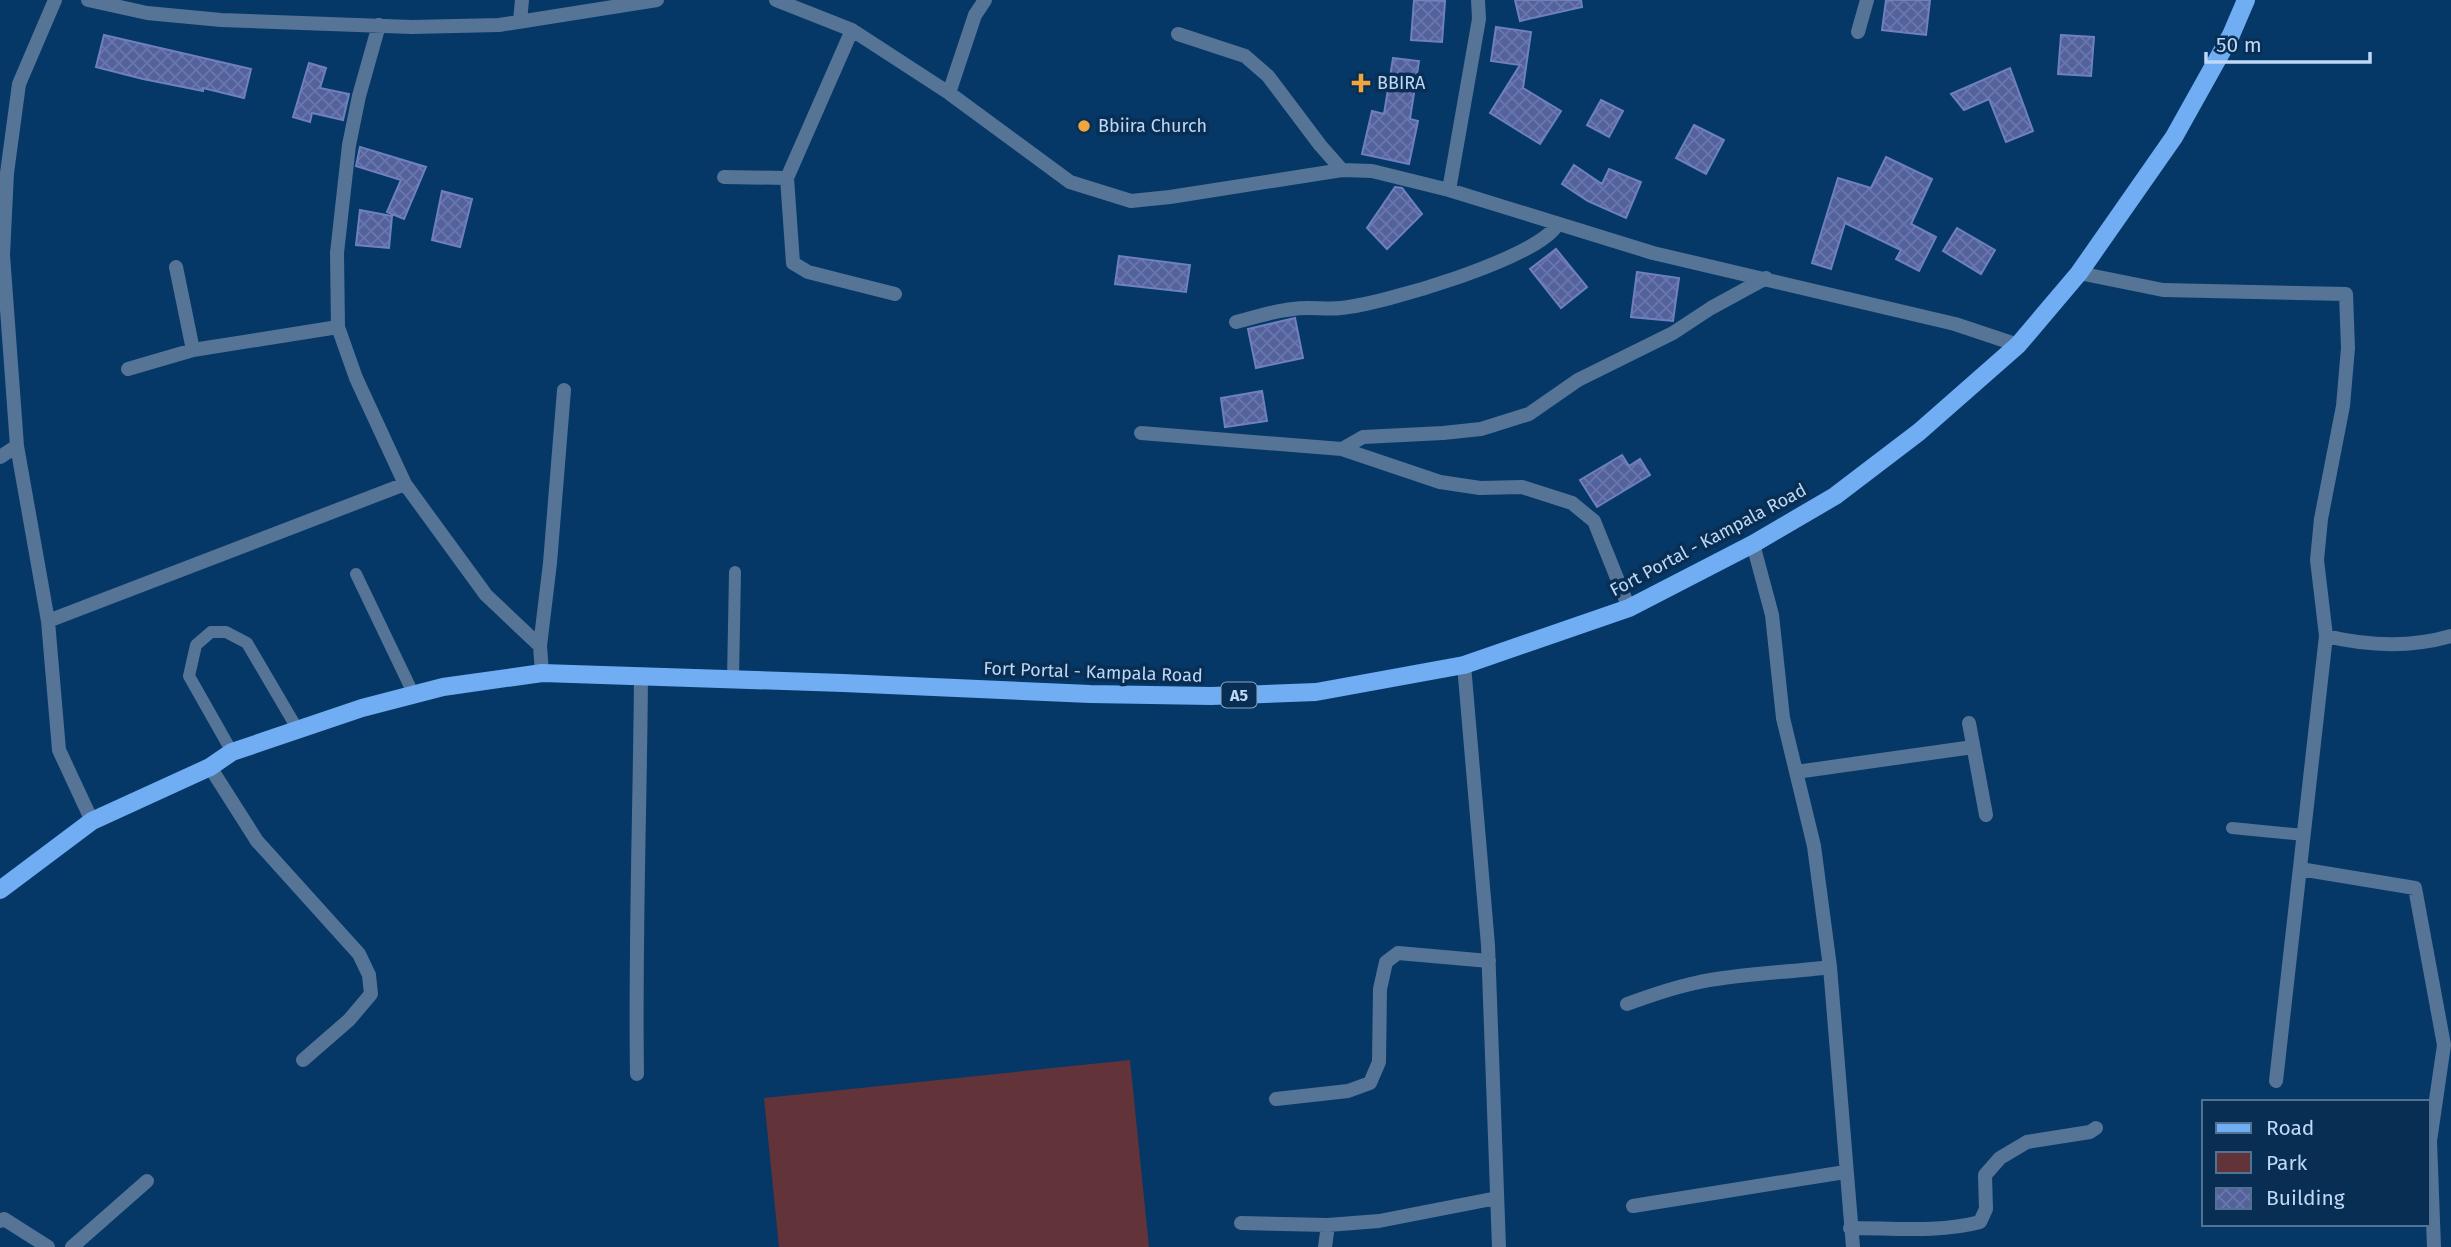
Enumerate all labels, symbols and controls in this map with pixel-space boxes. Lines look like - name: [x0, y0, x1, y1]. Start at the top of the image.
- scale bar: [2206, 21, 2370, 65]
- text: 50 m: [2216, 32, 2262, 58]
- place label: BBIRA: [1377, 72, 1426, 94]
- marker: BBIRA: [1351, 73, 1371, 93]
- place label: Bbiira Church: [1098, 115, 1207, 137]
- marker: Bbiira Church: [1076, 118, 1092, 134]
- street label: Fort Portal - Kampala Road: [1606, 479, 1810, 601]
- street label: Fort Portal - Kampala Road: [983, 657, 1203, 687]
- road number: A5: [1222, 682, 1256, 708]
- legend: [2202, 1100, 2430, 1226]
- text: Road: [2266, 1115, 2314, 1141]
- text: Park: [2266, 1150, 2308, 1176]
- text: Building: [2266, 1185, 2345, 1211]

